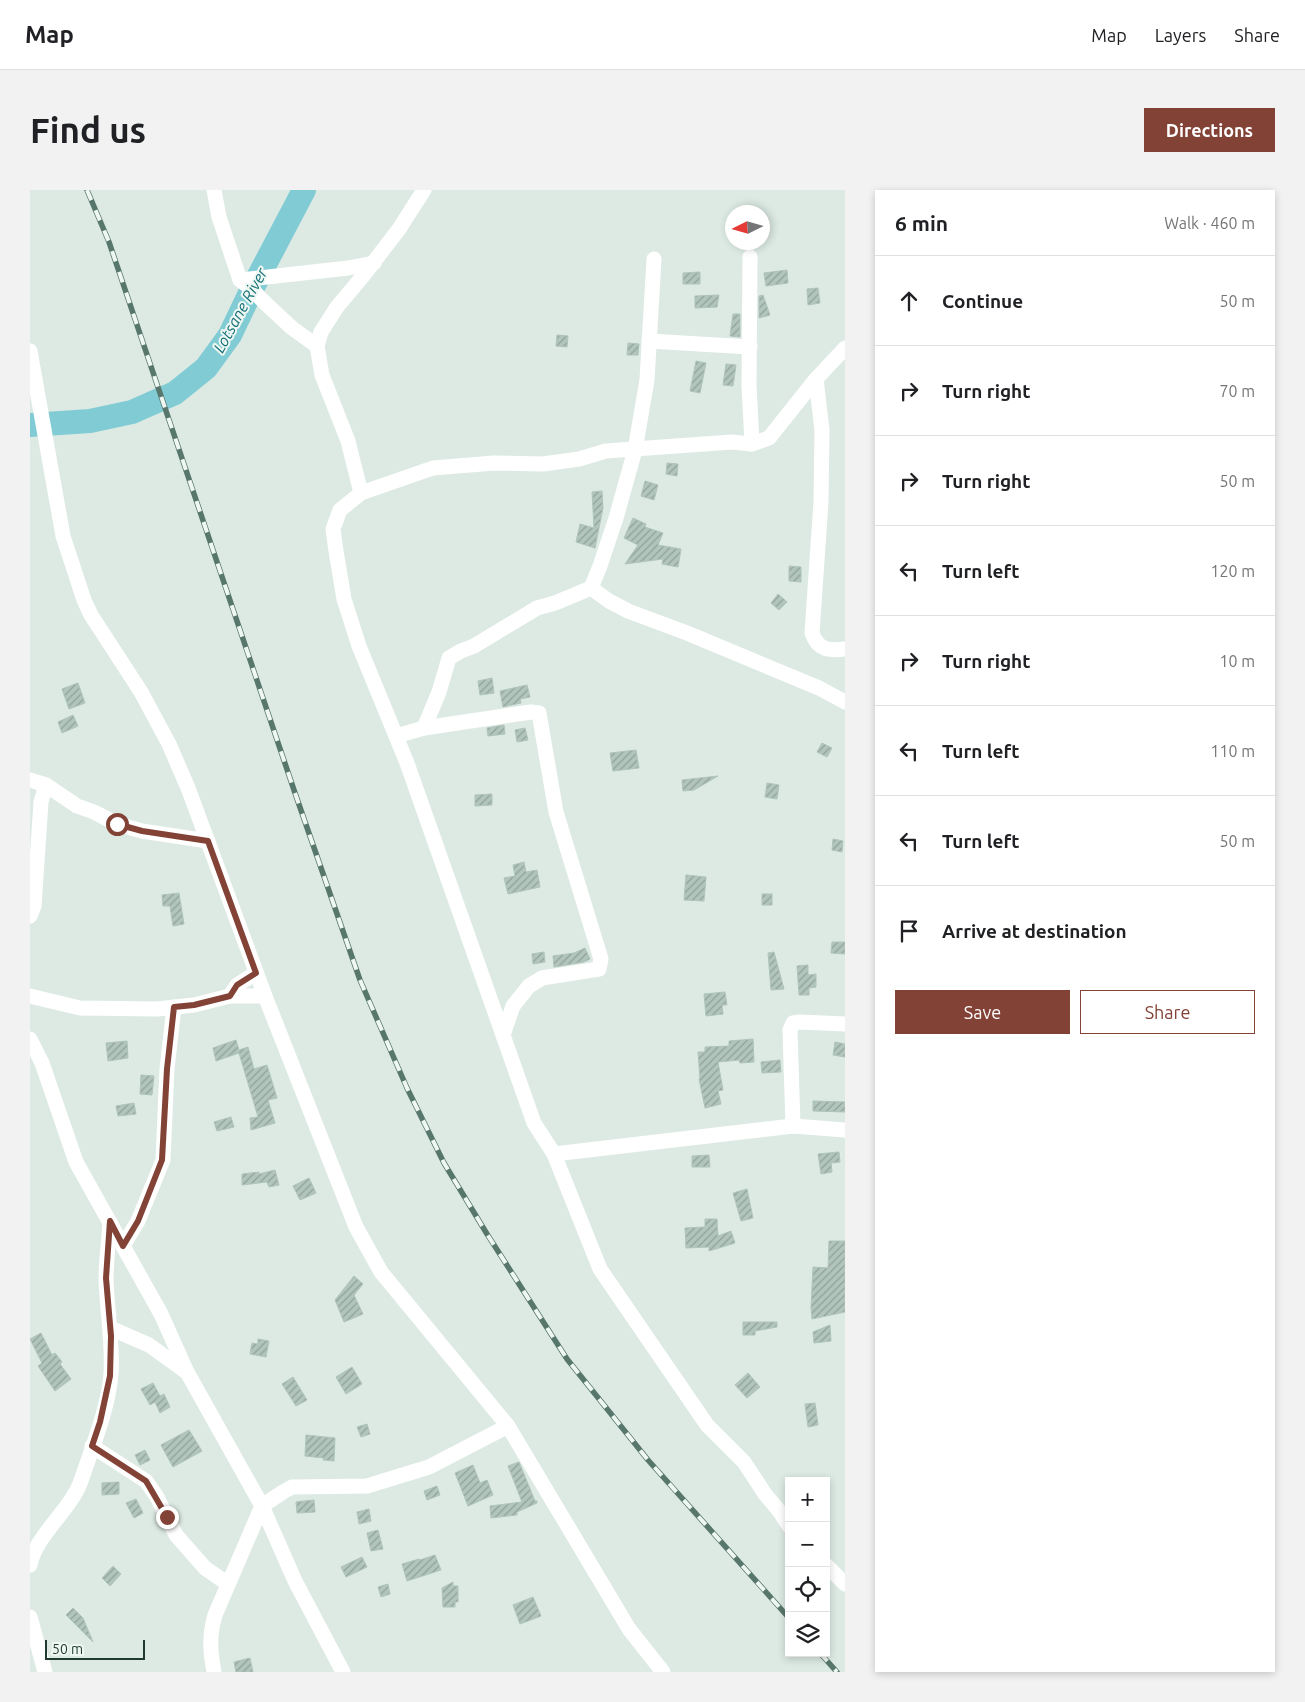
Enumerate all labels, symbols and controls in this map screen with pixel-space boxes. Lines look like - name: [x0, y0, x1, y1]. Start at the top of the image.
- text: Map: [25, 21, 74, 48]
- text: Map: [1091, 25, 1127, 45]
- text: Layers: [1155, 25, 1206, 45]
- text: Share: [1234, 25, 1280, 45]
- button: Directions: [1144, 108, 1275, 152]
- text: Find us: [30, 110, 146, 150]
- north arrow: [725, 205, 770, 250]
- text: 6 min: [895, 211, 948, 235]
- text: Walk · 460 m: [1164, 214, 1255, 232]
- water label: Lotsane River: [209, 264, 271, 355]
- icon: ahead: [895, 287, 923, 315]
- text: Continue: [942, 290, 1023, 312]
- text: 50 m: [1219, 292, 1255, 310]
- icon: right: [895, 377, 923, 405]
- text: Turn right: [942, 380, 1030, 402]
- text: 70 m: [1219, 382, 1255, 400]
- icon: right: [895, 467, 923, 495]
- text: Turn right: [942, 470, 1030, 492]
- text: 50 m: [1219, 472, 1255, 490]
- icon: left: [895, 557, 923, 585]
- text: Turn left: [942, 560, 1020, 582]
- text: 120 m: [1210, 562, 1255, 580]
- icon: right: [895, 647, 923, 675]
- text: Turn right: [942, 650, 1030, 672]
- text: 10 m: [1219, 652, 1255, 670]
- icon: left: [895, 737, 923, 765]
- text: Turn left: [942, 740, 1020, 762]
- text: 110 m: [1210, 742, 1255, 760]
- route start: [106, 813, 129, 836]
- icon: left: [895, 827, 923, 855]
- text: Turn left: [942, 830, 1020, 852]
- text: 50 m: [1219, 832, 1255, 850]
- icon: arrive: [895, 917, 923, 945]
- text: Arrive at destination: [942, 920, 1127, 942]
- button: Save: [895, 990, 1070, 1034]
- button: Share: [1080, 990, 1255, 1034]
- map controls: [785, 1477, 830, 1657]
- button: +: [785, 1477, 830, 1522]
- route end: [156, 1506, 179, 1529]
- button: −: [785, 1522, 830, 1567]
- button: locate: [785, 1567, 830, 1612]
- button: layers: [785, 1612, 830, 1657]
- scale bar: [45, 1637, 145, 1660]
- text: 50 m: [52, 1641, 83, 1657]

